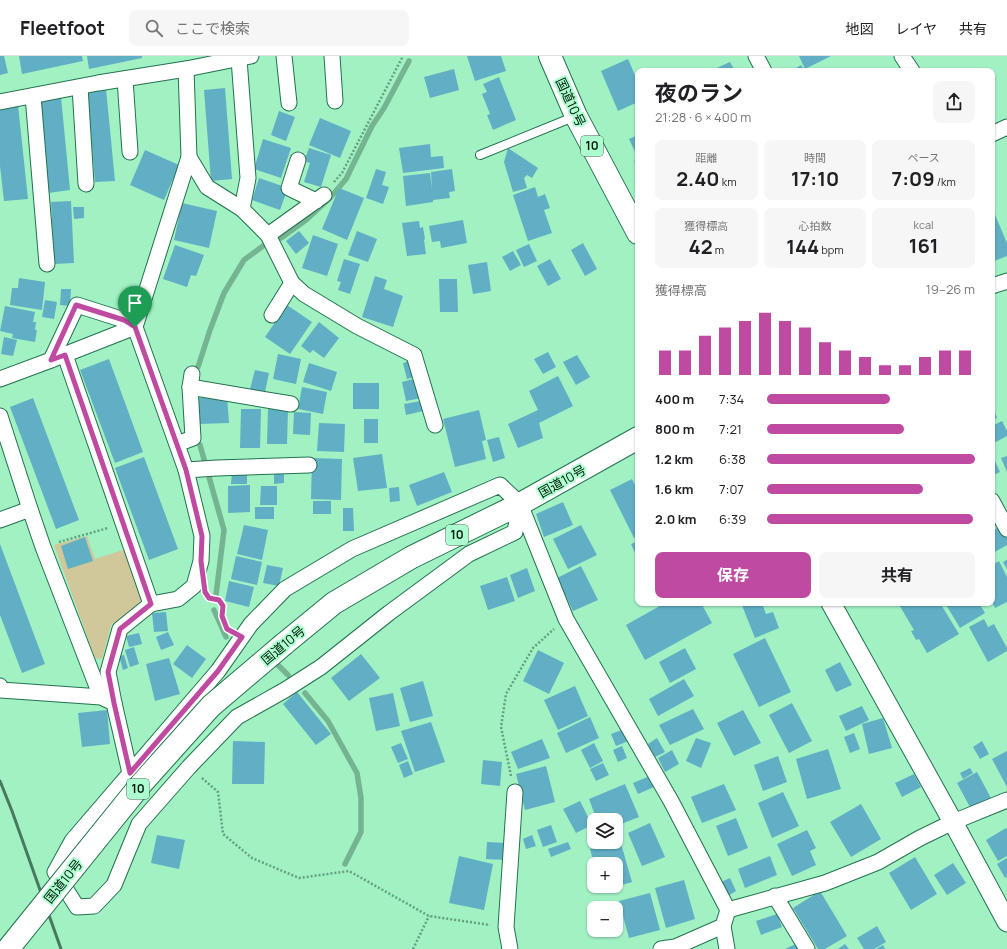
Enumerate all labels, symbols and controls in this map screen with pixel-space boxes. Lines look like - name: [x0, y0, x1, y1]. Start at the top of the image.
- search box: [129, 10, 409, 46]
- text: Fleetfoot: [20, 15, 105, 41]
- icon: search: [143, 17, 165, 39]
- text: ここで検索: [175, 18, 250, 39]
- text: 地図: [845, 19, 873, 38]
- text: レイヤ: [895, 19, 937, 38]
- text: 共有: [959, 19, 987, 38]
- street label: 国道10号: [552, 75, 590, 129]
- text: 夜のラン: [655, 78, 743, 108]
- button: share: [933, 81, 975, 123]
- text: 21:28 · 6 × 400 m: [655, 108, 751, 126]
- road number: 10: [581, 136, 603, 156]
- text: 距離: [695, 150, 717, 165]
- text: 時間: [804, 150, 826, 165]
- text: ペース: [907, 150, 940, 165]
- text: 2.40: [676, 165, 719, 192]
- text: 17:10: [791, 165, 839, 192]
- text: 7:09: [891, 165, 935, 192]
- text: km: [719, 174, 736, 189]
- text: /km: [935, 174, 956, 189]
- text: kcal: [914, 217, 934, 232]
- text: 獲得標高: [684, 218, 728, 233]
- text: 心拍数: [798, 218, 831, 233]
- text: 161: [909, 232, 938, 259]
- text: 42: [689, 233, 713, 260]
- text: 144: [786, 233, 819, 260]
- text: m: [713, 242, 724, 257]
- text: bpm: [819, 242, 844, 257]
- text: 19–26 m: [926, 280, 975, 298]
- text: 獲得標高: [655, 281, 707, 299]
- pin: [118, 286, 152, 327]
- icon: arrive: [124, 292, 146, 314]
- text: 400 m: [655, 390, 694, 408]
- text: 7:34: [719, 390, 744, 408]
- text: 800 m: [655, 420, 694, 438]
- text: 7:21: [719, 420, 742, 438]
- text: 1.2 km: [655, 450, 693, 468]
- text: 6:38: [719, 450, 746, 468]
- street label: 国道10号: [535, 461, 589, 501]
- text: 1.6 km: [655, 480, 693, 498]
- text: 7:07: [719, 480, 744, 498]
- text: 2.0 km: [655, 510, 697, 528]
- text: 6:39: [719, 510, 746, 528]
- road number: 10: [446, 525, 468, 545]
- button: 保存: [655, 552, 811, 598]
- button: 共有: [819, 552, 975, 598]
- street label: 国道10号: [257, 621, 309, 669]
- road number: 10: [127, 779, 149, 799]
- map controls: [587, 813, 623, 937]
- button: layers: [587, 813, 623, 849]
- street label: 国道10号: [40, 855, 86, 907]
- button: +: [587, 857, 623, 893]
- button: −: [587, 901, 623, 937]

